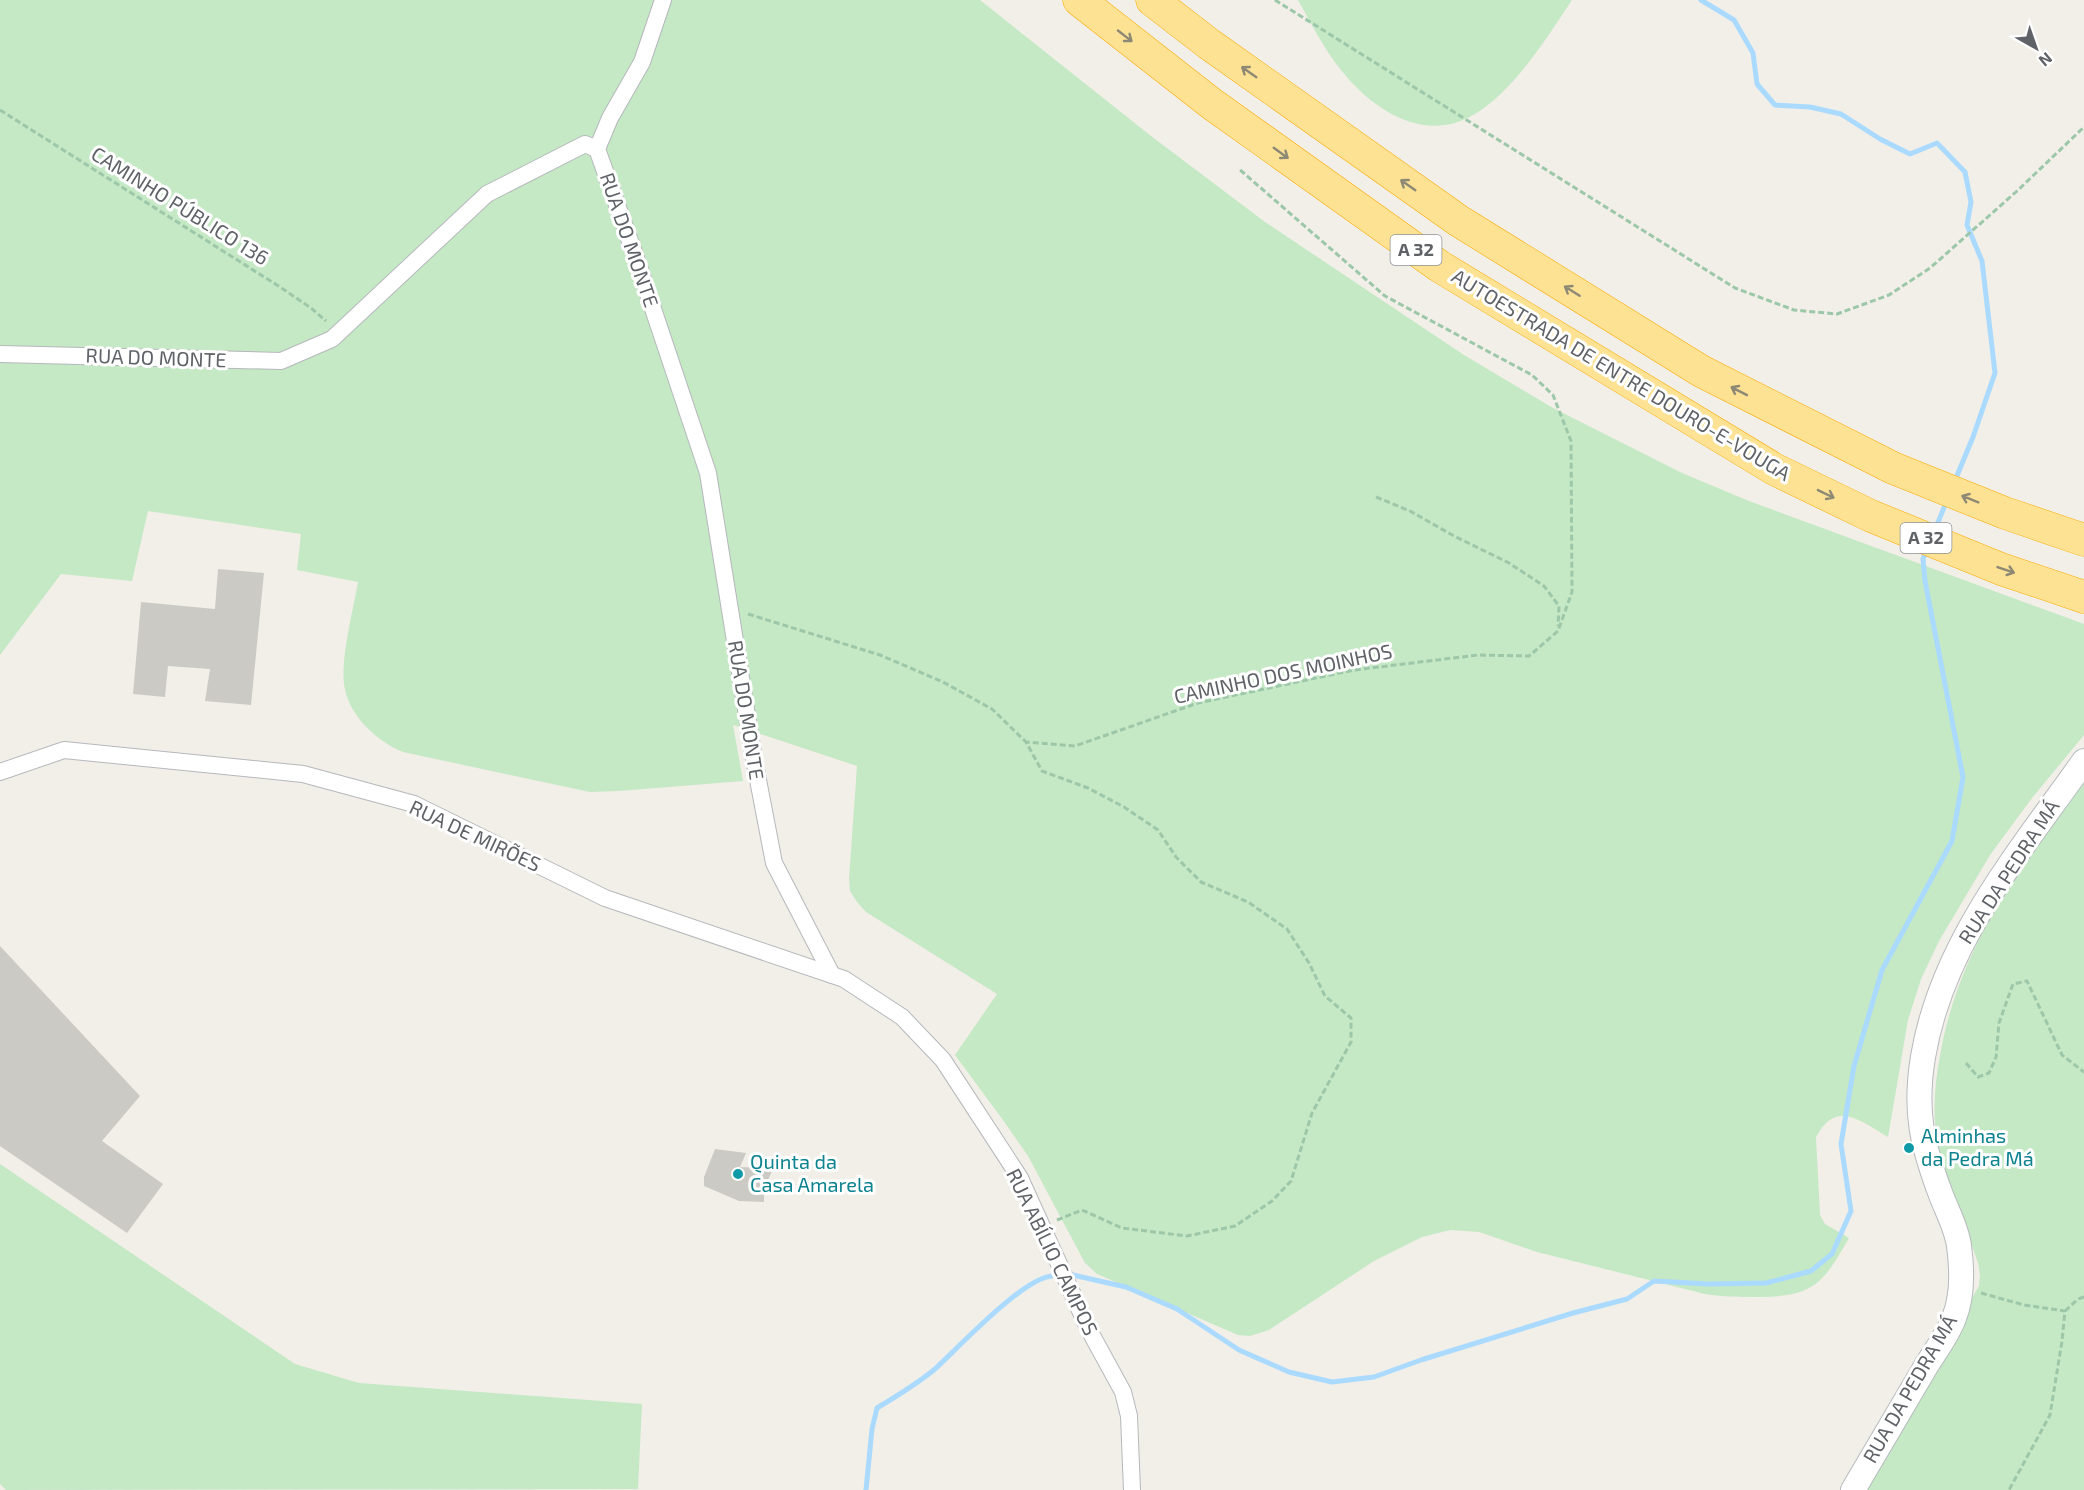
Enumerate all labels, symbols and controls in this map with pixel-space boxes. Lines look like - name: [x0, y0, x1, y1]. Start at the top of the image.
- north arrow: [2006, 18, 2066, 78]
- one-way arrow: [1117, 29, 1133, 42]
- text: N: [2035, 49, 2056, 71]
- one-way arrow: [1241, 66, 1257, 78]
- street label: CAMINHO PÚBLICO 136: [87, 141, 274, 270]
- one-way arrow: [1272, 147, 1288, 159]
- street label: RUA DO MONTE: [596, 169, 664, 310]
- one-way arrow: [1400, 179, 1417, 191]
- road number: A 32: [1390, 235, 1442, 265]
- street label: AUTOESTRADA DE ENTRE DOURO-E-VOUGA: [1448, 263, 1796, 485]
- one-way arrow: [1564, 284, 1581, 296]
- street label: RUA DO MONTE: [85, 343, 227, 371]
- one-way arrow: [1731, 385, 1748, 397]
- one-way arrow: [1817, 489, 1835, 501]
- one-way arrow: [1961, 493, 1980, 504]
- road number: A 32: [1900, 523, 1952, 553]
- one-way arrow: [1996, 566, 2014, 577]
- street label: RUA DO MONTE: [724, 638, 770, 781]
- street label: CAMINHO DOS MOINHOS: [1172, 638, 1394, 708]
- street label: RUA DE MIRÕES: [406, 794, 545, 876]
- street label: RUA DA PEDRA MÁ: [1953, 795, 2064, 948]
- place label: Alminhas da Pedra Má: [1921, 1123, 2034, 1170]
- marker: Alminhas da Pedra Má: [1902, 1141, 1916, 1155]
- place label: Quinta da Casa Amarela: [750, 1149, 874, 1196]
- street label: RUA ABÍLIO CAMPOS: [1002, 1164, 1104, 1339]
- marker: Quinta da Casa Amarela: [731, 1167, 745, 1181]
- street label: RUA DA PEDRA MÁ: [1857, 1310, 1961, 1467]

